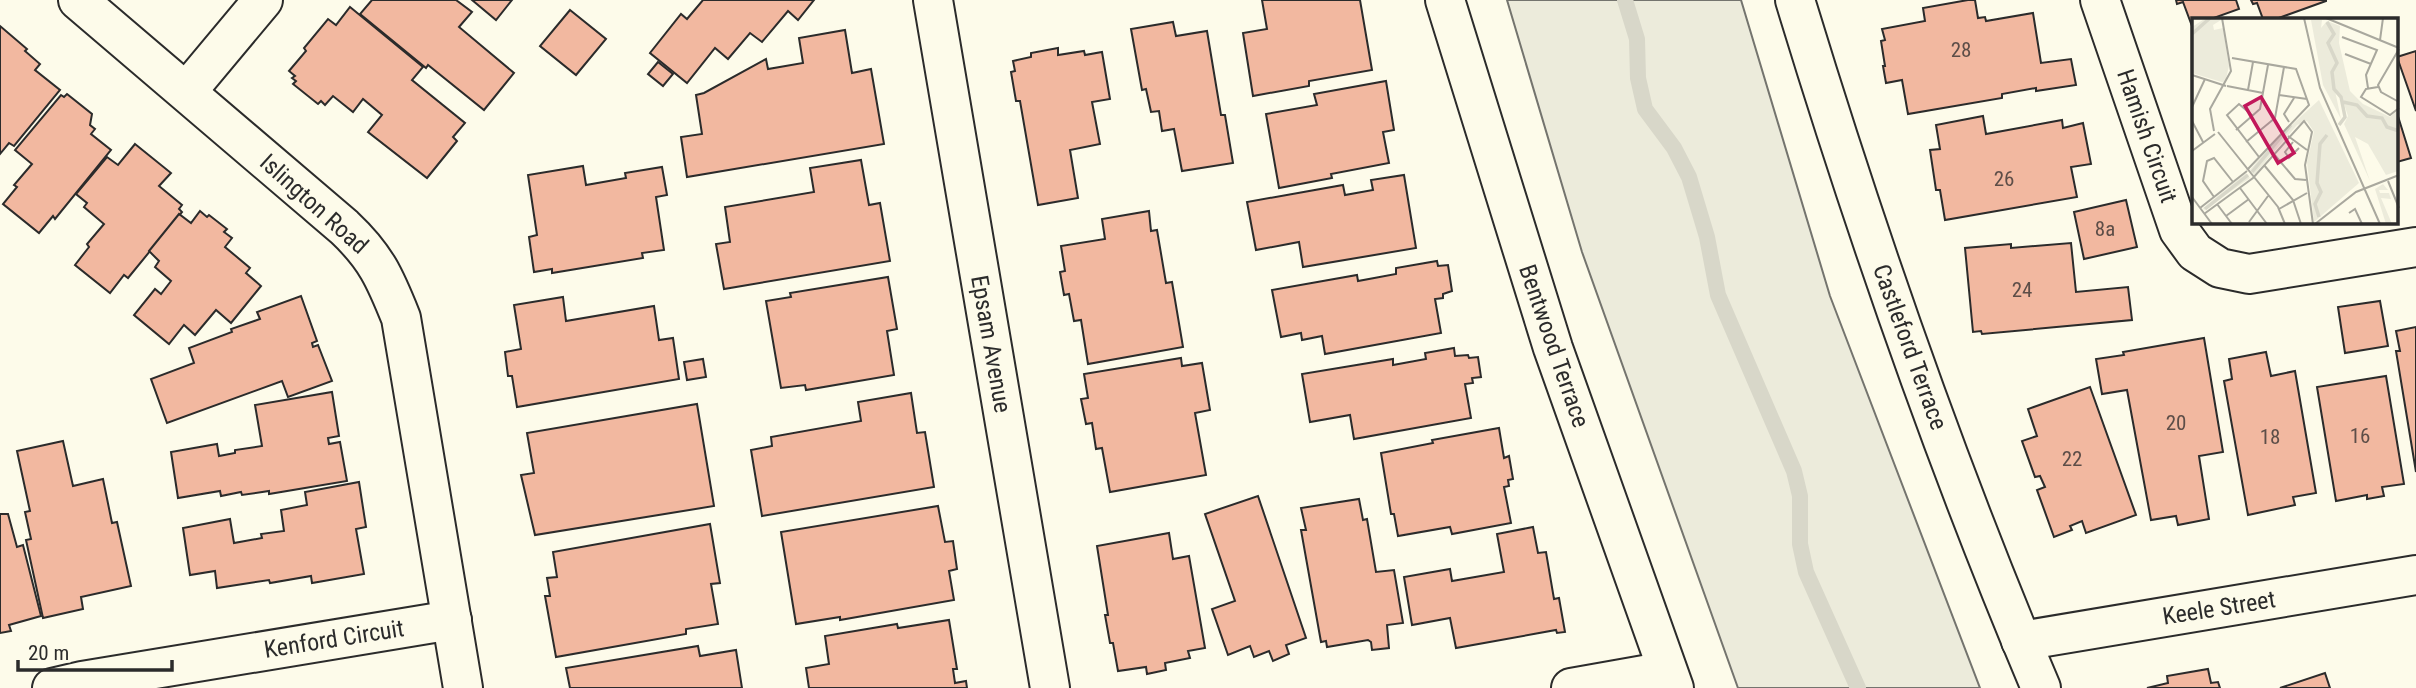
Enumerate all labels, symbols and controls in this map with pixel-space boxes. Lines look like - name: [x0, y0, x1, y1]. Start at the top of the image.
- inset map: [2192, 18, 2398, 224]
- house number: 28: [1951, 38, 1971, 62]
- street label: Hamish Circuit: [2111, 65, 2183, 207]
- street label: Islington Road: [254, 148, 374, 260]
- house number: 26: [1994, 167, 2014, 191]
- house number: 8a: [2095, 217, 2115, 241]
- street label: Castleford Terrace: [1867, 260, 1953, 434]
- street label: Bentwood Terrace: [1513, 261, 1595, 431]
- street label: Epsam Avenue: [965, 273, 1017, 415]
- house number: 24: [2012, 278, 2032, 302]
- house number: 20: [2166, 411, 2186, 435]
- house number: 16: [2350, 424, 2370, 448]
- house number: 18: [2260, 425, 2280, 449]
- house number: 22: [2062, 447, 2082, 471]
- street label: Keele Street: [2161, 585, 2277, 631]
- street label: Kenford Circuit: [262, 614, 406, 664]
- scale bar: [18, 628, 172, 672]
- text: 20 m: [28, 641, 69, 665]

